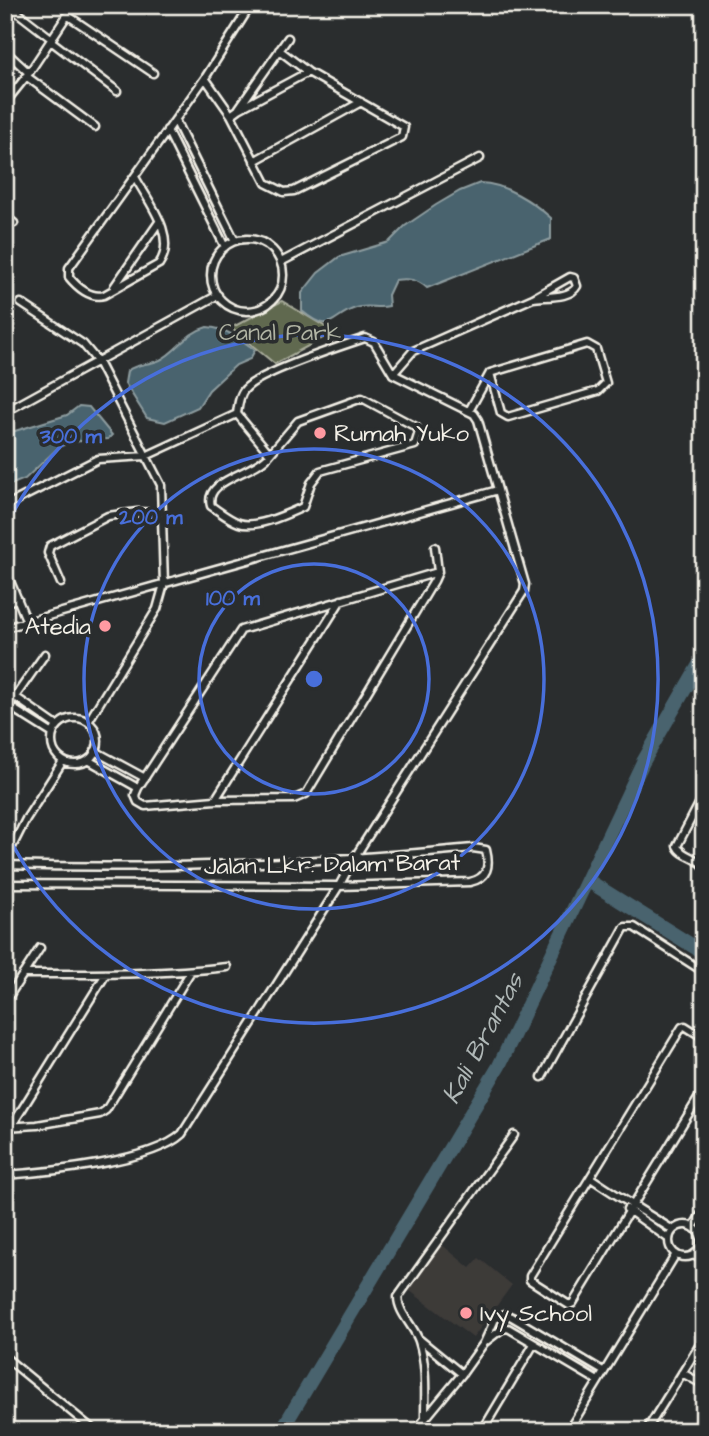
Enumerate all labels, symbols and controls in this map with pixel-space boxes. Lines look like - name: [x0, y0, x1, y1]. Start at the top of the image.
- park label: Canal Park: [219, 316, 341, 350]
- place label: Rumah Yuko: [334, 417, 469, 451]
- text: 300 m: [39, 422, 103, 451]
- marker: Rumah Yuko: [312, 425, 328, 441]
- text: 200 m: [118, 503, 183, 532]
- text: 100 m: [206, 584, 261, 613]
- place label: Atedia: [25, 610, 91, 644]
- marker: Atedia: [97, 618, 113, 634]
- centre of rings: [302, 667, 326, 691]
- street label: Jalan Lkr. Dalam Barat: [203, 846, 461, 884]
- water label: Kali Brantas: [433, 965, 533, 1110]
- place label: Ivy School: [480, 1297, 592, 1332]
- marker: Ivy School: [458, 1305, 474, 1321]

